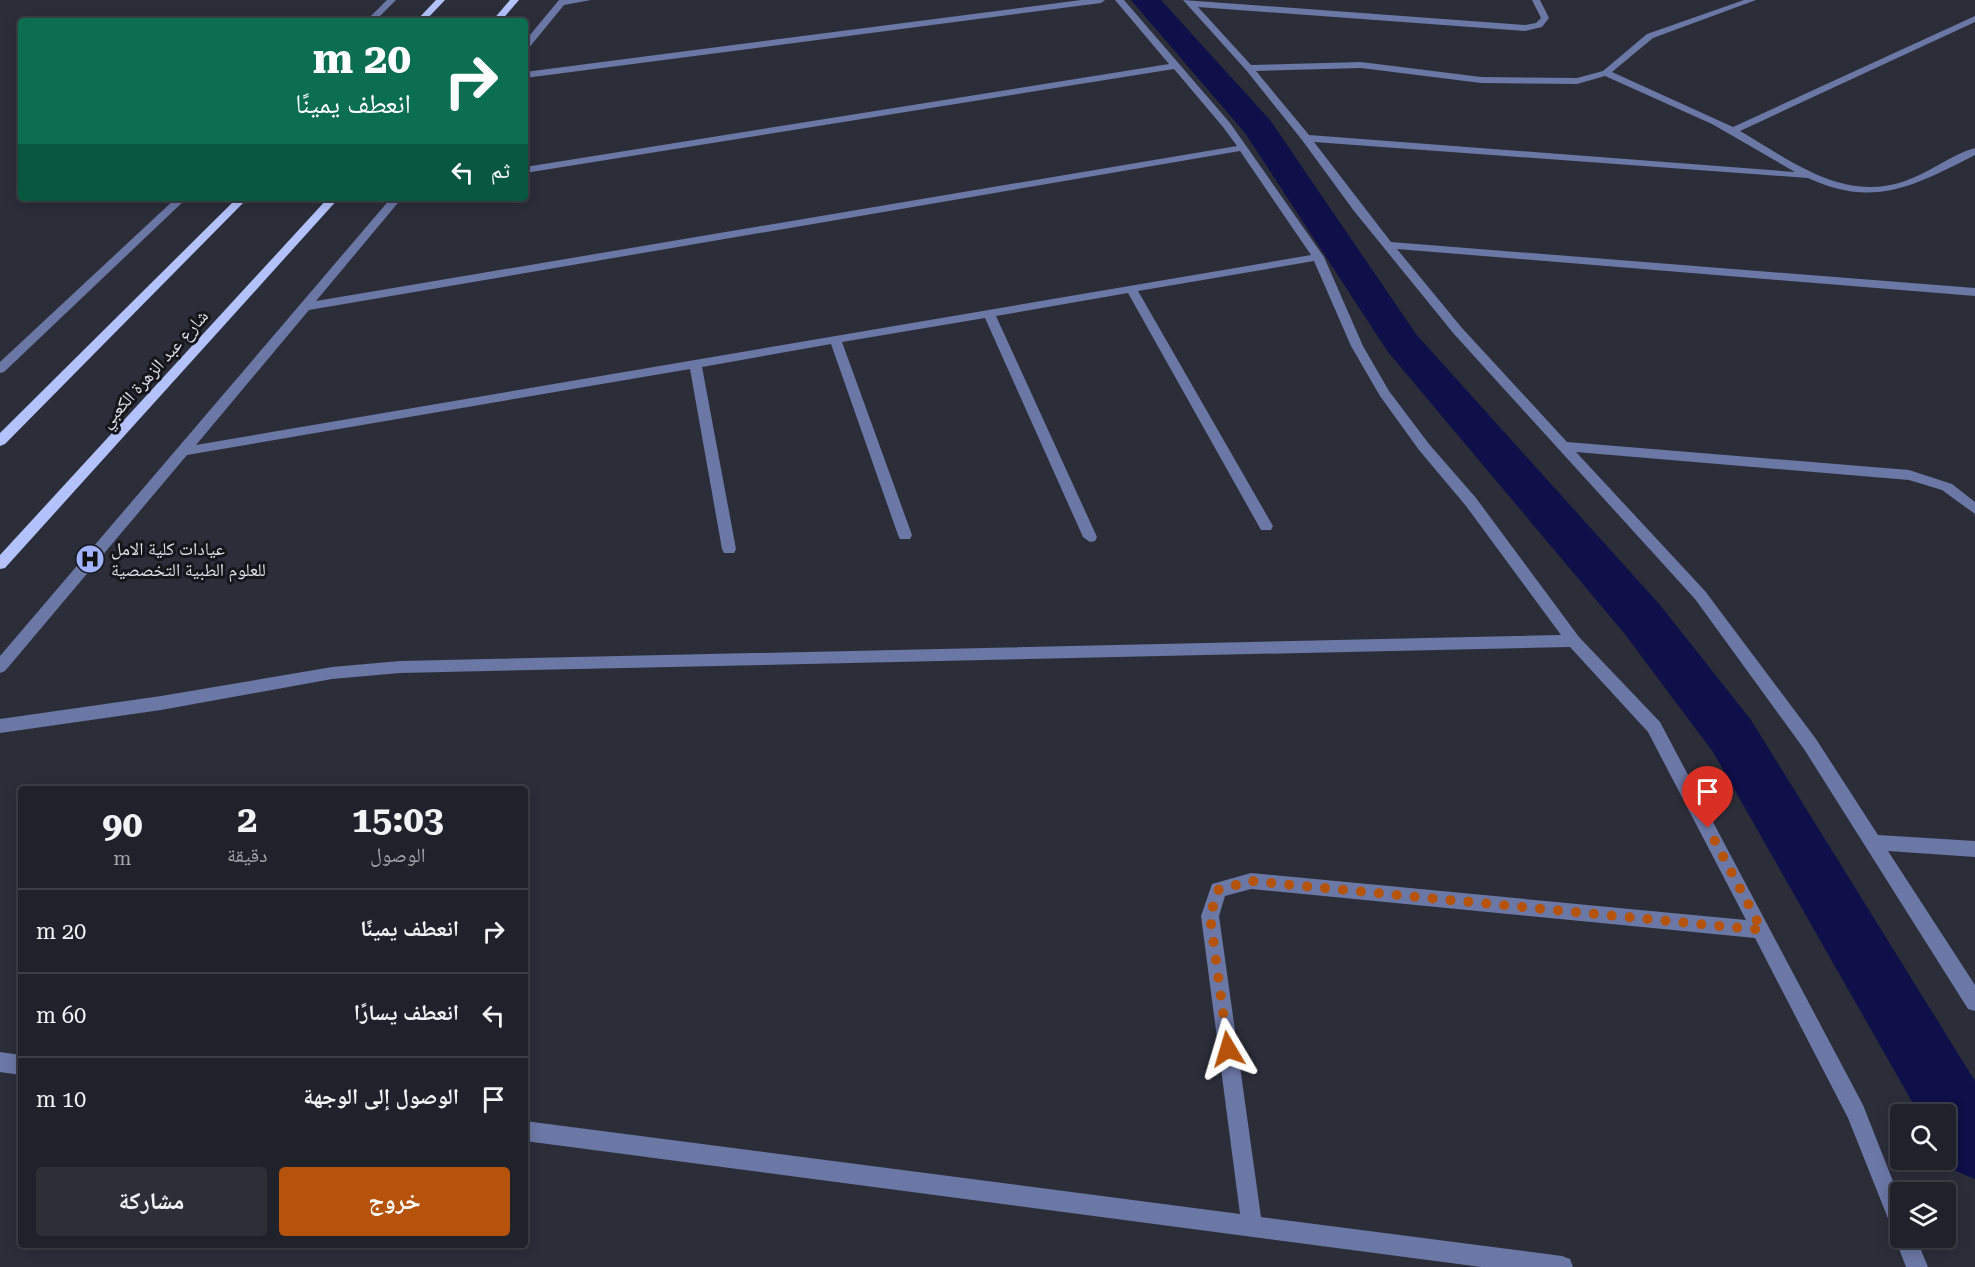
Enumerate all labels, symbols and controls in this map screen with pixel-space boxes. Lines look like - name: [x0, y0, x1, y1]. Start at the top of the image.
- text: 20 m: [313, 34, 411, 83]
- icon: right: [432, 42, 510, 120]
- text: انعطف يمينًا: [295, 88, 411, 120]
- icon: left: [446, 156, 479, 189]
- text: ثم: [491, 158, 510, 183]
- street label: شارع عبد الزهرة الكعبي: [95, 305, 215, 435]
- place label: عيادات كلية الامل للعلوم الطبية التخصصية: [111, 538, 266, 582]
- hospital icon: عيادات كلية الامل للعلوم الطبية التخصصية: [74, 543, 106, 575]
- pin: [1682, 766, 1733, 828]
- icon: arrive: [1691, 775, 1724, 808]
- text: 2: [237, 799, 257, 841]
- text: 15:03: [352, 799, 444, 841]
- text: 90: [102, 804, 143, 846]
- text: دقيقة: [227, 843, 268, 867]
- text: الوصول: [370, 843, 425, 867]
- text: m: [113, 846, 132, 870]
- icon: right: [477, 915, 510, 948]
- text: انعطف يمينًا: [360, 916, 459, 941]
- text: 20 m: [36, 919, 86, 944]
- icon: left: [477, 999, 510, 1032]
- text: انعطف يسارًا: [354, 1000, 459, 1025]
- text: 60 m: [36, 1003, 86, 1028]
- position arrow: [1196, 1017, 1260, 1081]
- icon: arrive: [477, 1083, 510, 1116]
- text: الوصول إلى الوجهة: [303, 1084, 459, 1109]
- text: 10 m: [36, 1087, 86, 1112]
- map controls: [1890, 1104, 1956, 1248]
- button: search: [1890, 1104, 1956, 1170]
- button: مشاركة: [36, 1167, 267, 1236]
- button: خروج: [279, 1167, 510, 1236]
- button: layers: [1890, 1182, 1956, 1248]

